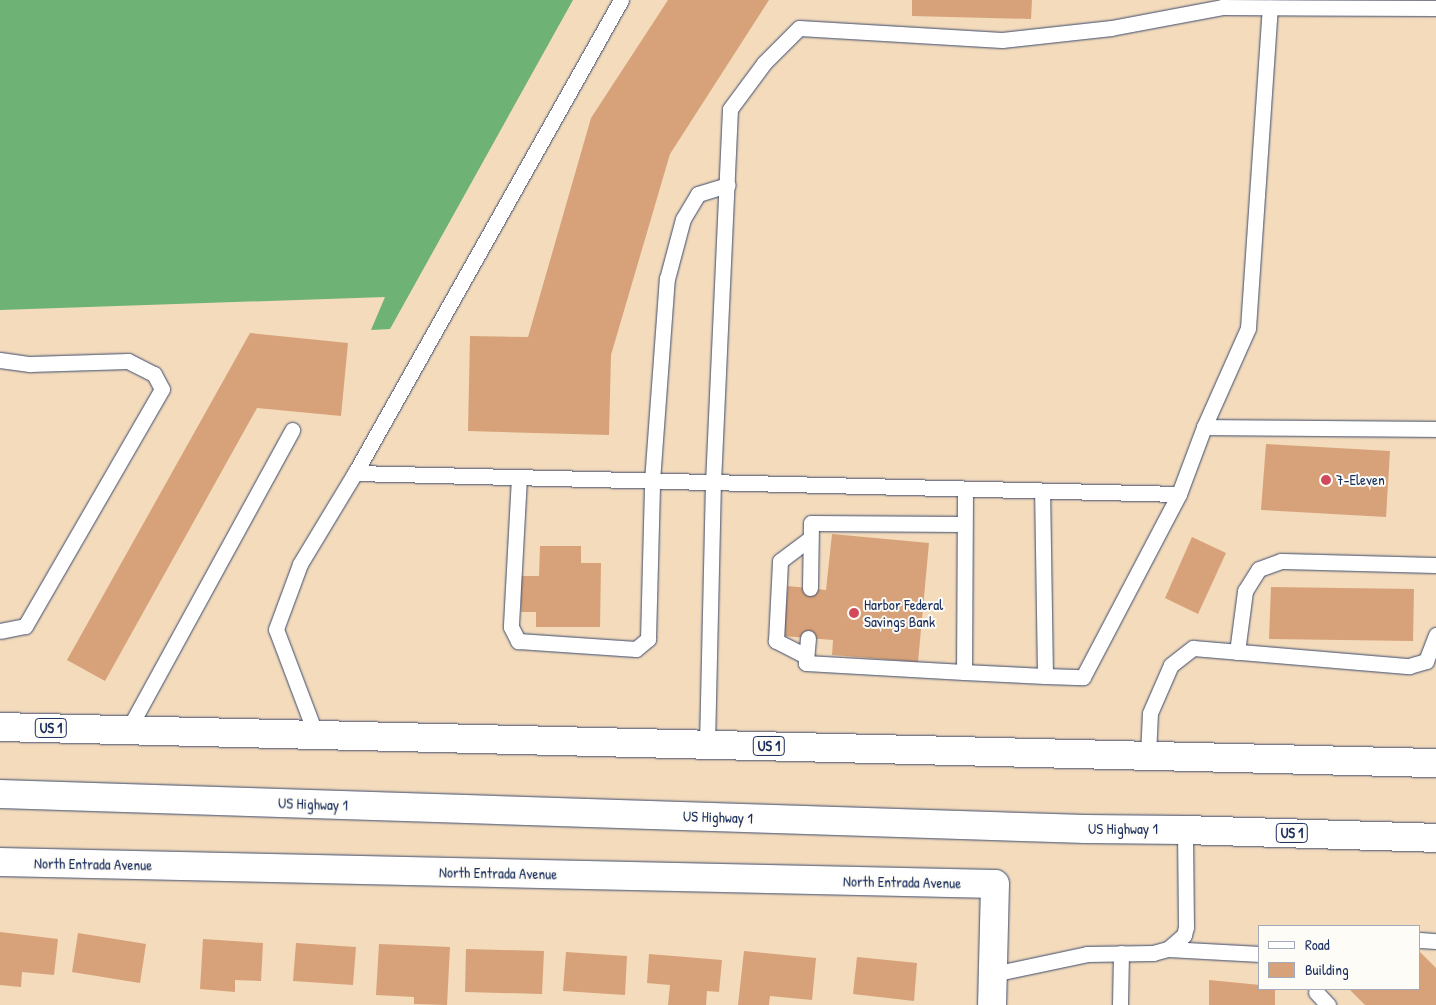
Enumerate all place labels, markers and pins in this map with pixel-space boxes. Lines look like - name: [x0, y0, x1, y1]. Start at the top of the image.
- place label: 7-Eleven: [1336, 471, 1385, 489]
- marker: 7-Eleven: [1320, 474, 1332, 486]
- place label: Harbor Federal Savings Bank: [864, 595, 943, 630]
- marker: Harbor Federal Savings Bank: [848, 607, 860, 619]

